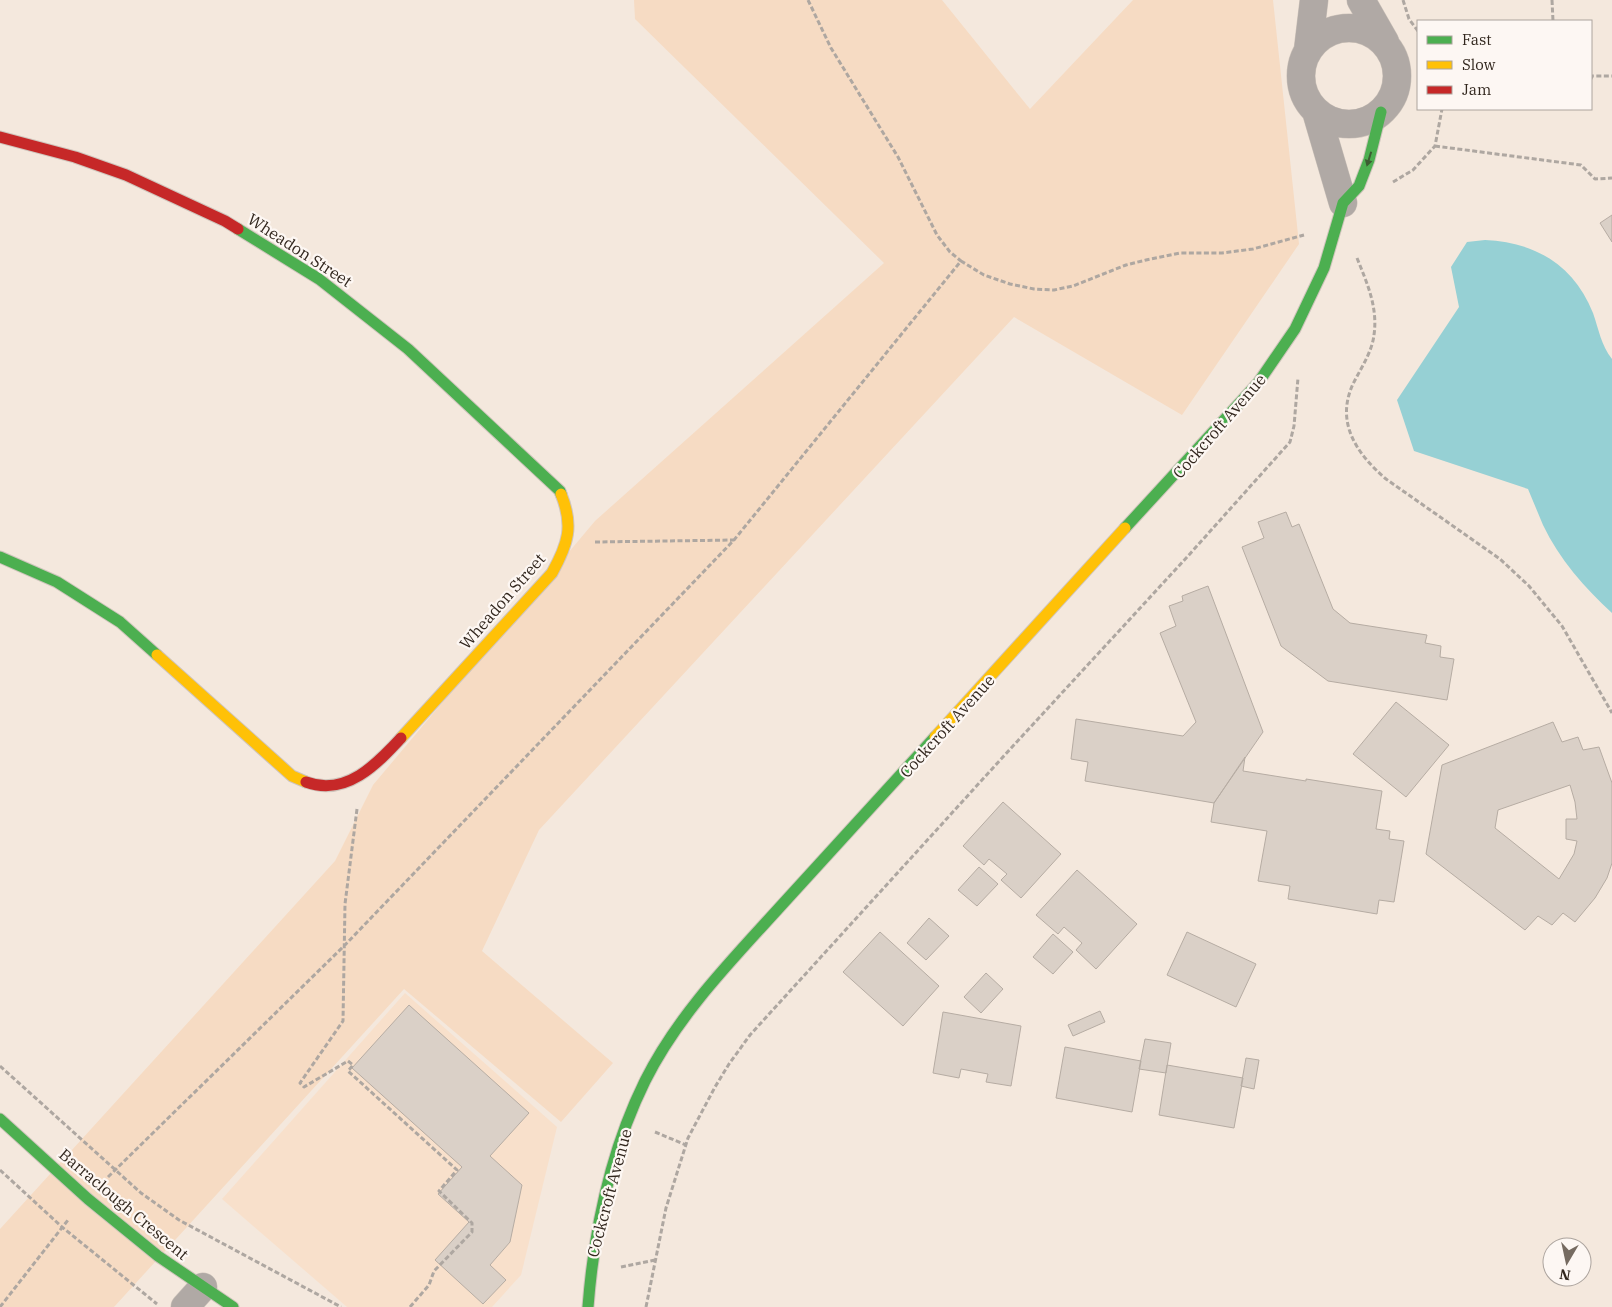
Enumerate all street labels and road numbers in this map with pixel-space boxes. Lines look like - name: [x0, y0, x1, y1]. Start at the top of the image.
- street label: Wheadon Street: [244, 209, 356, 291]
- street label: Cockcroft Avenue: [1168, 370, 1270, 482]
- street label: Wheadon Street: [455, 549, 549, 653]
- street label: Cockcroft Avenue: [895, 670, 999, 782]
- street label: Cockcroft Avenue: [582, 1127, 636, 1259]
- street label: Barraclough Crescent: [55, 1144, 193, 1264]

